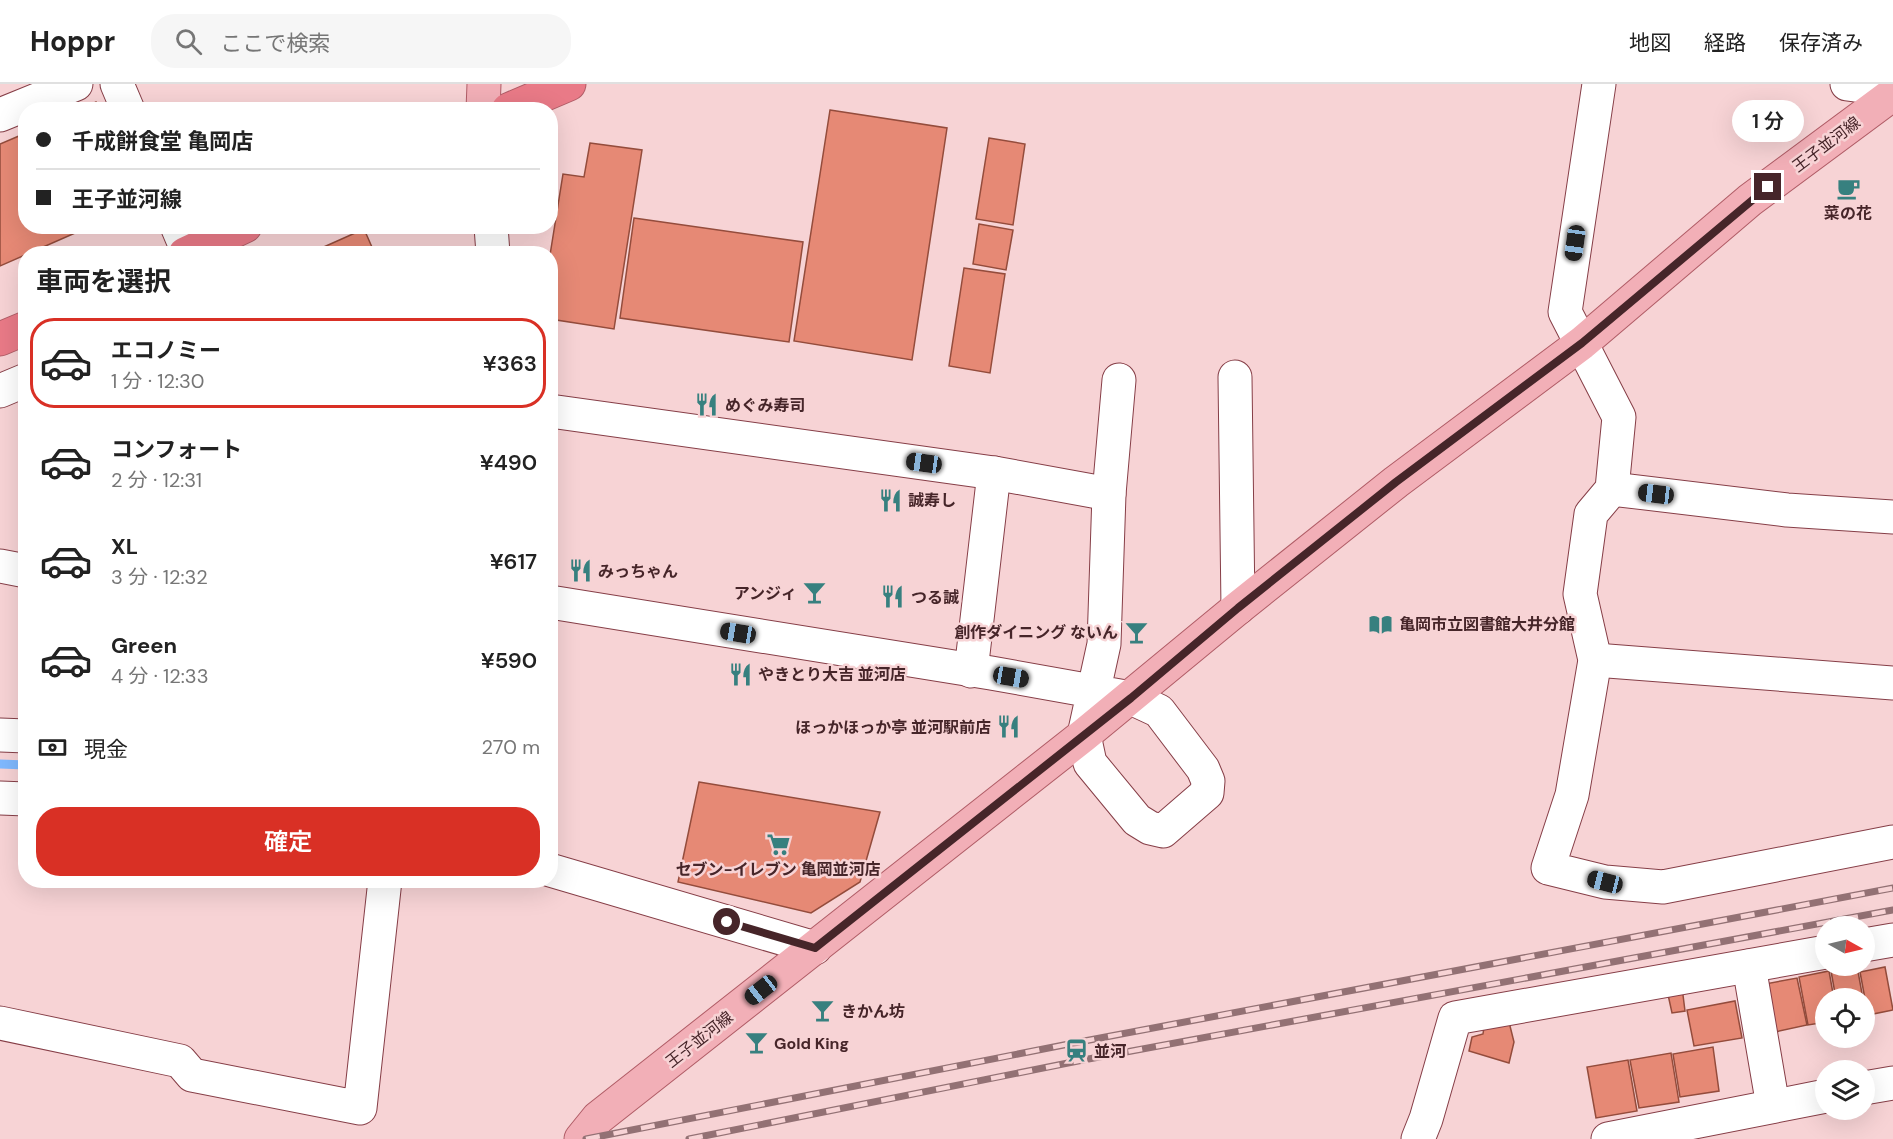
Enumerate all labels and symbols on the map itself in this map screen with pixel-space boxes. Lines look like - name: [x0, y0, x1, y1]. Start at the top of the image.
- callout: 1 分: [1732, 100, 1804, 142]
- street label: 王子並河線: [1788, 112, 1865, 177]
- route end: [1754, 173, 1781, 200]
- cafe icon: 菜の花: [1835, 175, 1861, 201]
- place label: 菜の花: [1824, 203, 1872, 224]
- car: [1564, 224, 1586, 262]
- restaurant icon: めぐみ寿司: [694, 392, 720, 418]
- place label: めぐみ寿司: [725, 395, 805, 416]
- car: [905, 452, 943, 474]
- car: [1637, 483, 1675, 505]
- restaurant icon: 誠寿し: [877, 487, 903, 513]
- place label: 誠寿し: [908, 490, 956, 511]
- restaurant icon: みっちゃん: [567, 558, 593, 584]
- place label: みっちゃん: [598, 561, 678, 582]
- bar icon: アンジィ: [802, 580, 828, 606]
- place label: アンジィ: [734, 583, 797, 604]
- restaurant icon: つる誠: [880, 584, 906, 610]
- place label: つる誠: [911, 587, 959, 608]
- library icon: 亀岡市立図書館大井分館: [1368, 611, 1394, 637]
- place label: 亀岡市立図書館大井分館: [1399, 614, 1575, 635]
- bar icon: 創作ダイニング ないん: [1123, 619, 1149, 645]
- car: [719, 621, 757, 645]
- place label: 創作ダイニング ないん: [954, 622, 1118, 643]
- restaurant icon: やきとり大吉 並河店: [727, 661, 753, 687]
- place label: やきとり大吉 並河店: [758, 664, 906, 685]
- car: [992, 665, 1030, 689]
- restaurant icon: ほっかほっか亭 並河駅前店: [996, 714, 1022, 740]
- place label: ほっかほっか亭 並河駅前店: [795, 717, 991, 738]
- supermarket icon: セブン-イレブン 亀岡並河店: [765, 831, 791, 857]
- place label: セブン-イレブン 亀岡並河店: [676, 859, 880, 880]
- car: [1585, 869, 1625, 895]
- route start: [713, 908, 740, 935]
- north arrow: [1815, 916, 1875, 976]
- car: [741, 972, 781, 1008]
- bar icon: きかん坊: [810, 998, 836, 1024]
- place label: きかん坊: [841, 1001, 905, 1022]
- street label: 王子並河線: [661, 1006, 737, 1072]
- bar icon: Gold King: [743, 1030, 769, 1056]
- place label: Gold King: [774, 1033, 849, 1054]
- station icon: 並河: [1063, 1038, 1089, 1064]
- place label: 並河: [1094, 1041, 1126, 1062]

